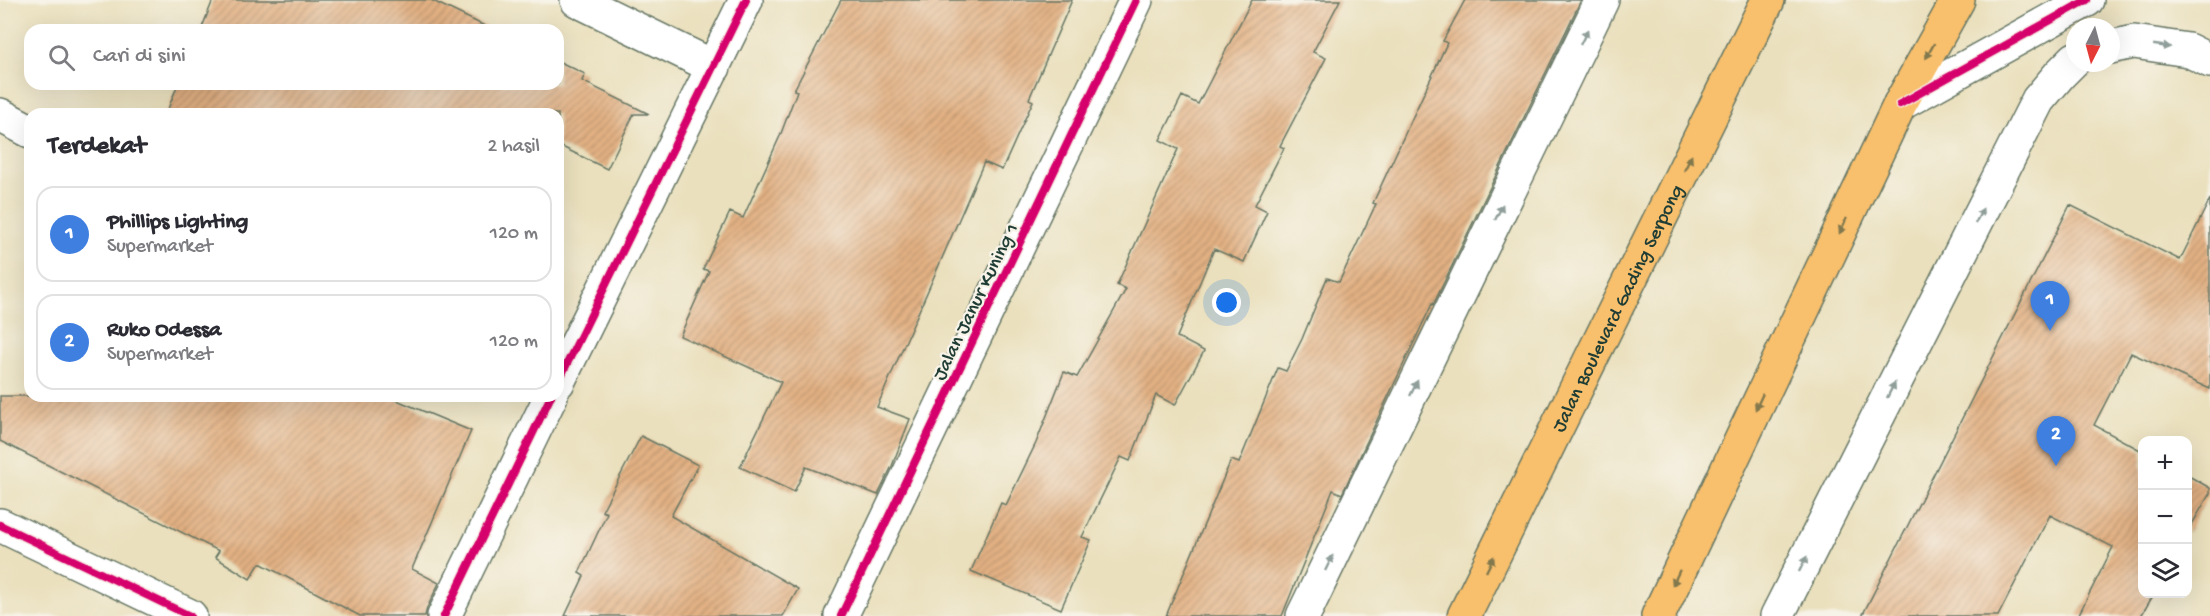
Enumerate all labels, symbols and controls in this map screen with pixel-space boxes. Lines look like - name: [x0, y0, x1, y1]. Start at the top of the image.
- north arrow: [2066, 18, 2120, 72]
- search box: [24, 24, 564, 90]
- one-way arrow: [1579, 28, 1589, 46]
- icon: search: [45, 41, 78, 74]
- one-way arrow: [2152, 42, 2171, 51]
- one-way arrow: [1925, 43, 1935, 60]
- text: Cari di sini: [93, 44, 186, 70]
- text: Terdekat: [48, 132, 146, 163]
- text: 2 hasil: [488, 136, 540, 159]
- one-way arrow: [1683, 154, 1692, 171]
- street label: Jalan Boulevard Gading Serpong: [1549, 182, 1690, 437]
- one-way arrow: [1494, 204, 1504, 221]
- one-way arrow: [1974, 207, 1984, 224]
- text: Phillips Lighting: [107, 210, 248, 236]
- one-way arrow: [1838, 217, 1847, 234]
- street label: Jalan Janur Kuning 1: [929, 220, 1025, 385]
- text: 1: [65, 223, 74, 246]
- text: 120 m: [490, 223, 538, 246]
- text: Supermarket: [107, 236, 213, 259]
- pin: 1: [2030, 282, 2070, 331]
- your location: [1212, 288, 1241, 317]
- text: Ruko Odessa: [107, 318, 221, 344]
- text: 2: [65, 331, 74, 354]
- text: 120 m: [490, 331, 538, 354]
- text: Supermarket: [107, 344, 213, 367]
- one-way arrow: [1409, 379, 1419, 396]
- one-way arrow: [1886, 381, 1896, 398]
- one-way arrow: [1755, 393, 1764, 410]
- pin: 2: [2036, 416, 2076, 466]
- map controls: [2138, 436, 2192, 598]
- button: +: [2138, 436, 2192, 490]
- button: −: [2138, 490, 2192, 544]
- button: layers: [2138, 544, 2192, 598]
- one-way arrow: [1324, 555, 1333, 572]
- one-way arrow: [1485, 555, 1495, 572]
- one-way arrow: [1798, 555, 1808, 572]
- one-way arrow: [1671, 569, 1680, 586]

